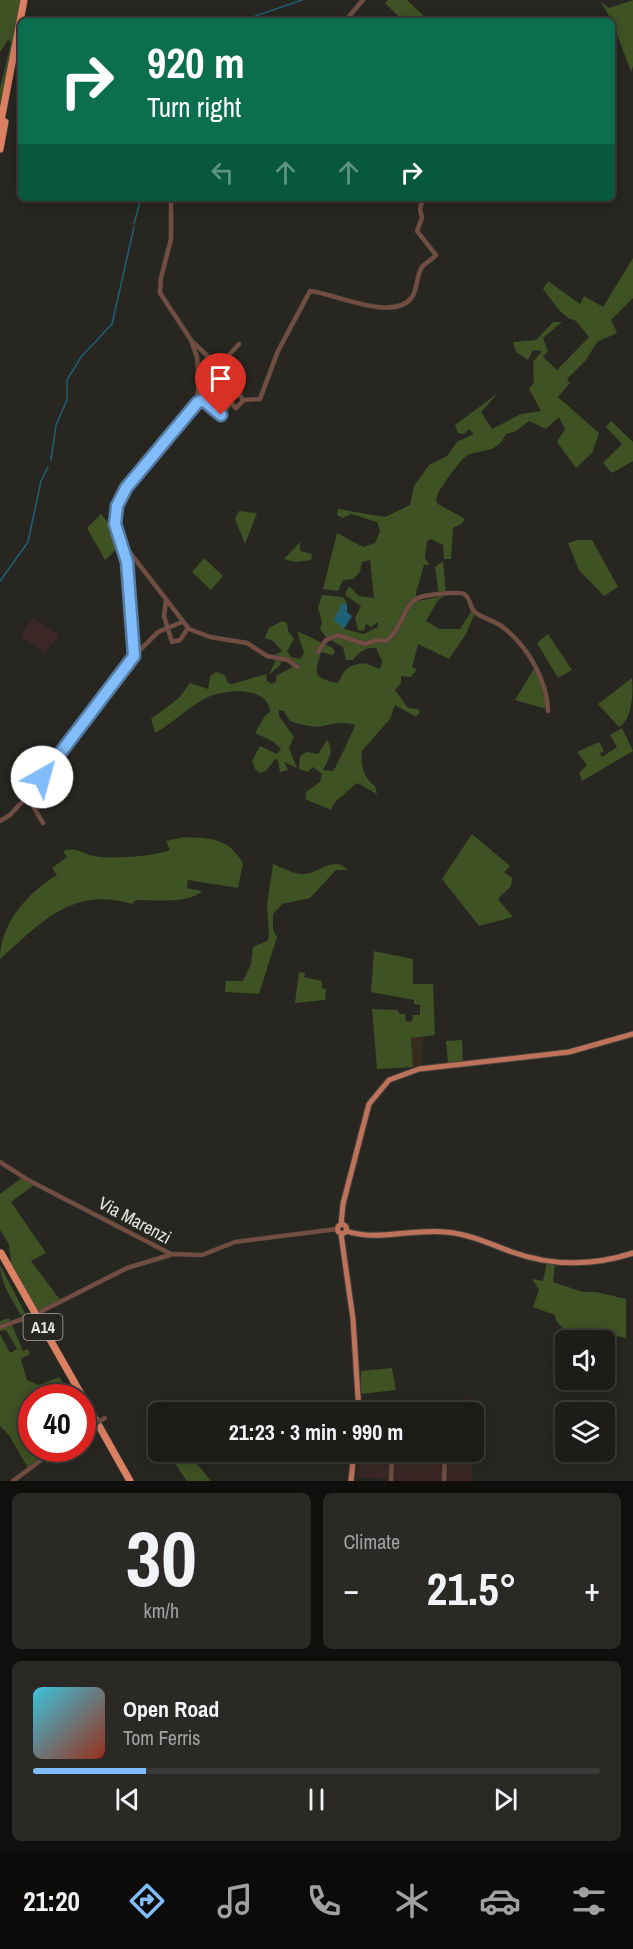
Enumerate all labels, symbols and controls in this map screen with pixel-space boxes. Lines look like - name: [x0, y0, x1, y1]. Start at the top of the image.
- text: 920 m: [147, 35, 245, 91]
- icon: right: [48, 42, 126, 120]
- text: Turn right: [147, 89, 241, 125]
- icon: left: [206, 156, 239, 189]
- icon: ahead: [269, 156, 302, 189]
- icon: ahead: [332, 156, 365, 189]
- icon: right: [395, 156, 428, 189]
- pin: [195, 353, 246, 415]
- icon: arrive: [204, 362, 237, 395]
- position arrow: [10, 745, 74, 809]
- street label: Via Marenzi: [94, 1190, 176, 1250]
- road number: A14: [24, 1314, 63, 1340]
- map controls: [555, 1330, 615, 1462]
- button: sound: [555, 1330, 615, 1390]
- speed limit sign: 40: [18, 1384, 96, 1462]
- button: layers: [555, 1402, 615, 1462]
- text: 21:23 · 3 min · 990 m: [229, 1417, 403, 1447]
- text: 30: [126, 1505, 197, 1610]
- text: Climate: [344, 1528, 400, 1555]
- text: 21.5°: [427, 1558, 517, 1619]
- text: −: [344, 1567, 359, 1611]
- text: +: [584, 1567, 600, 1611]
- text: km/h: [143, 1597, 179, 1624]
- text: Open Road: [123, 1694, 219, 1724]
- text: Tom Ferris: [123, 1724, 201, 1751]
- icon: previous: [111, 1783, 144, 1816]
- icon: pause: [300, 1783, 333, 1816]
- icon: next: [489, 1783, 522, 1816]
- icon: directions: [126, 1880, 168, 1922]
- icon: music: [214, 1880, 256, 1922]
- icon: phone: [303, 1880, 345, 1922]
- icon: climate: [391, 1880, 433, 1922]
- icon: car: [479, 1880, 521, 1922]
- icon: filters: [568, 1880, 610, 1922]
- text: 21:20: [23, 1883, 80, 1919]

